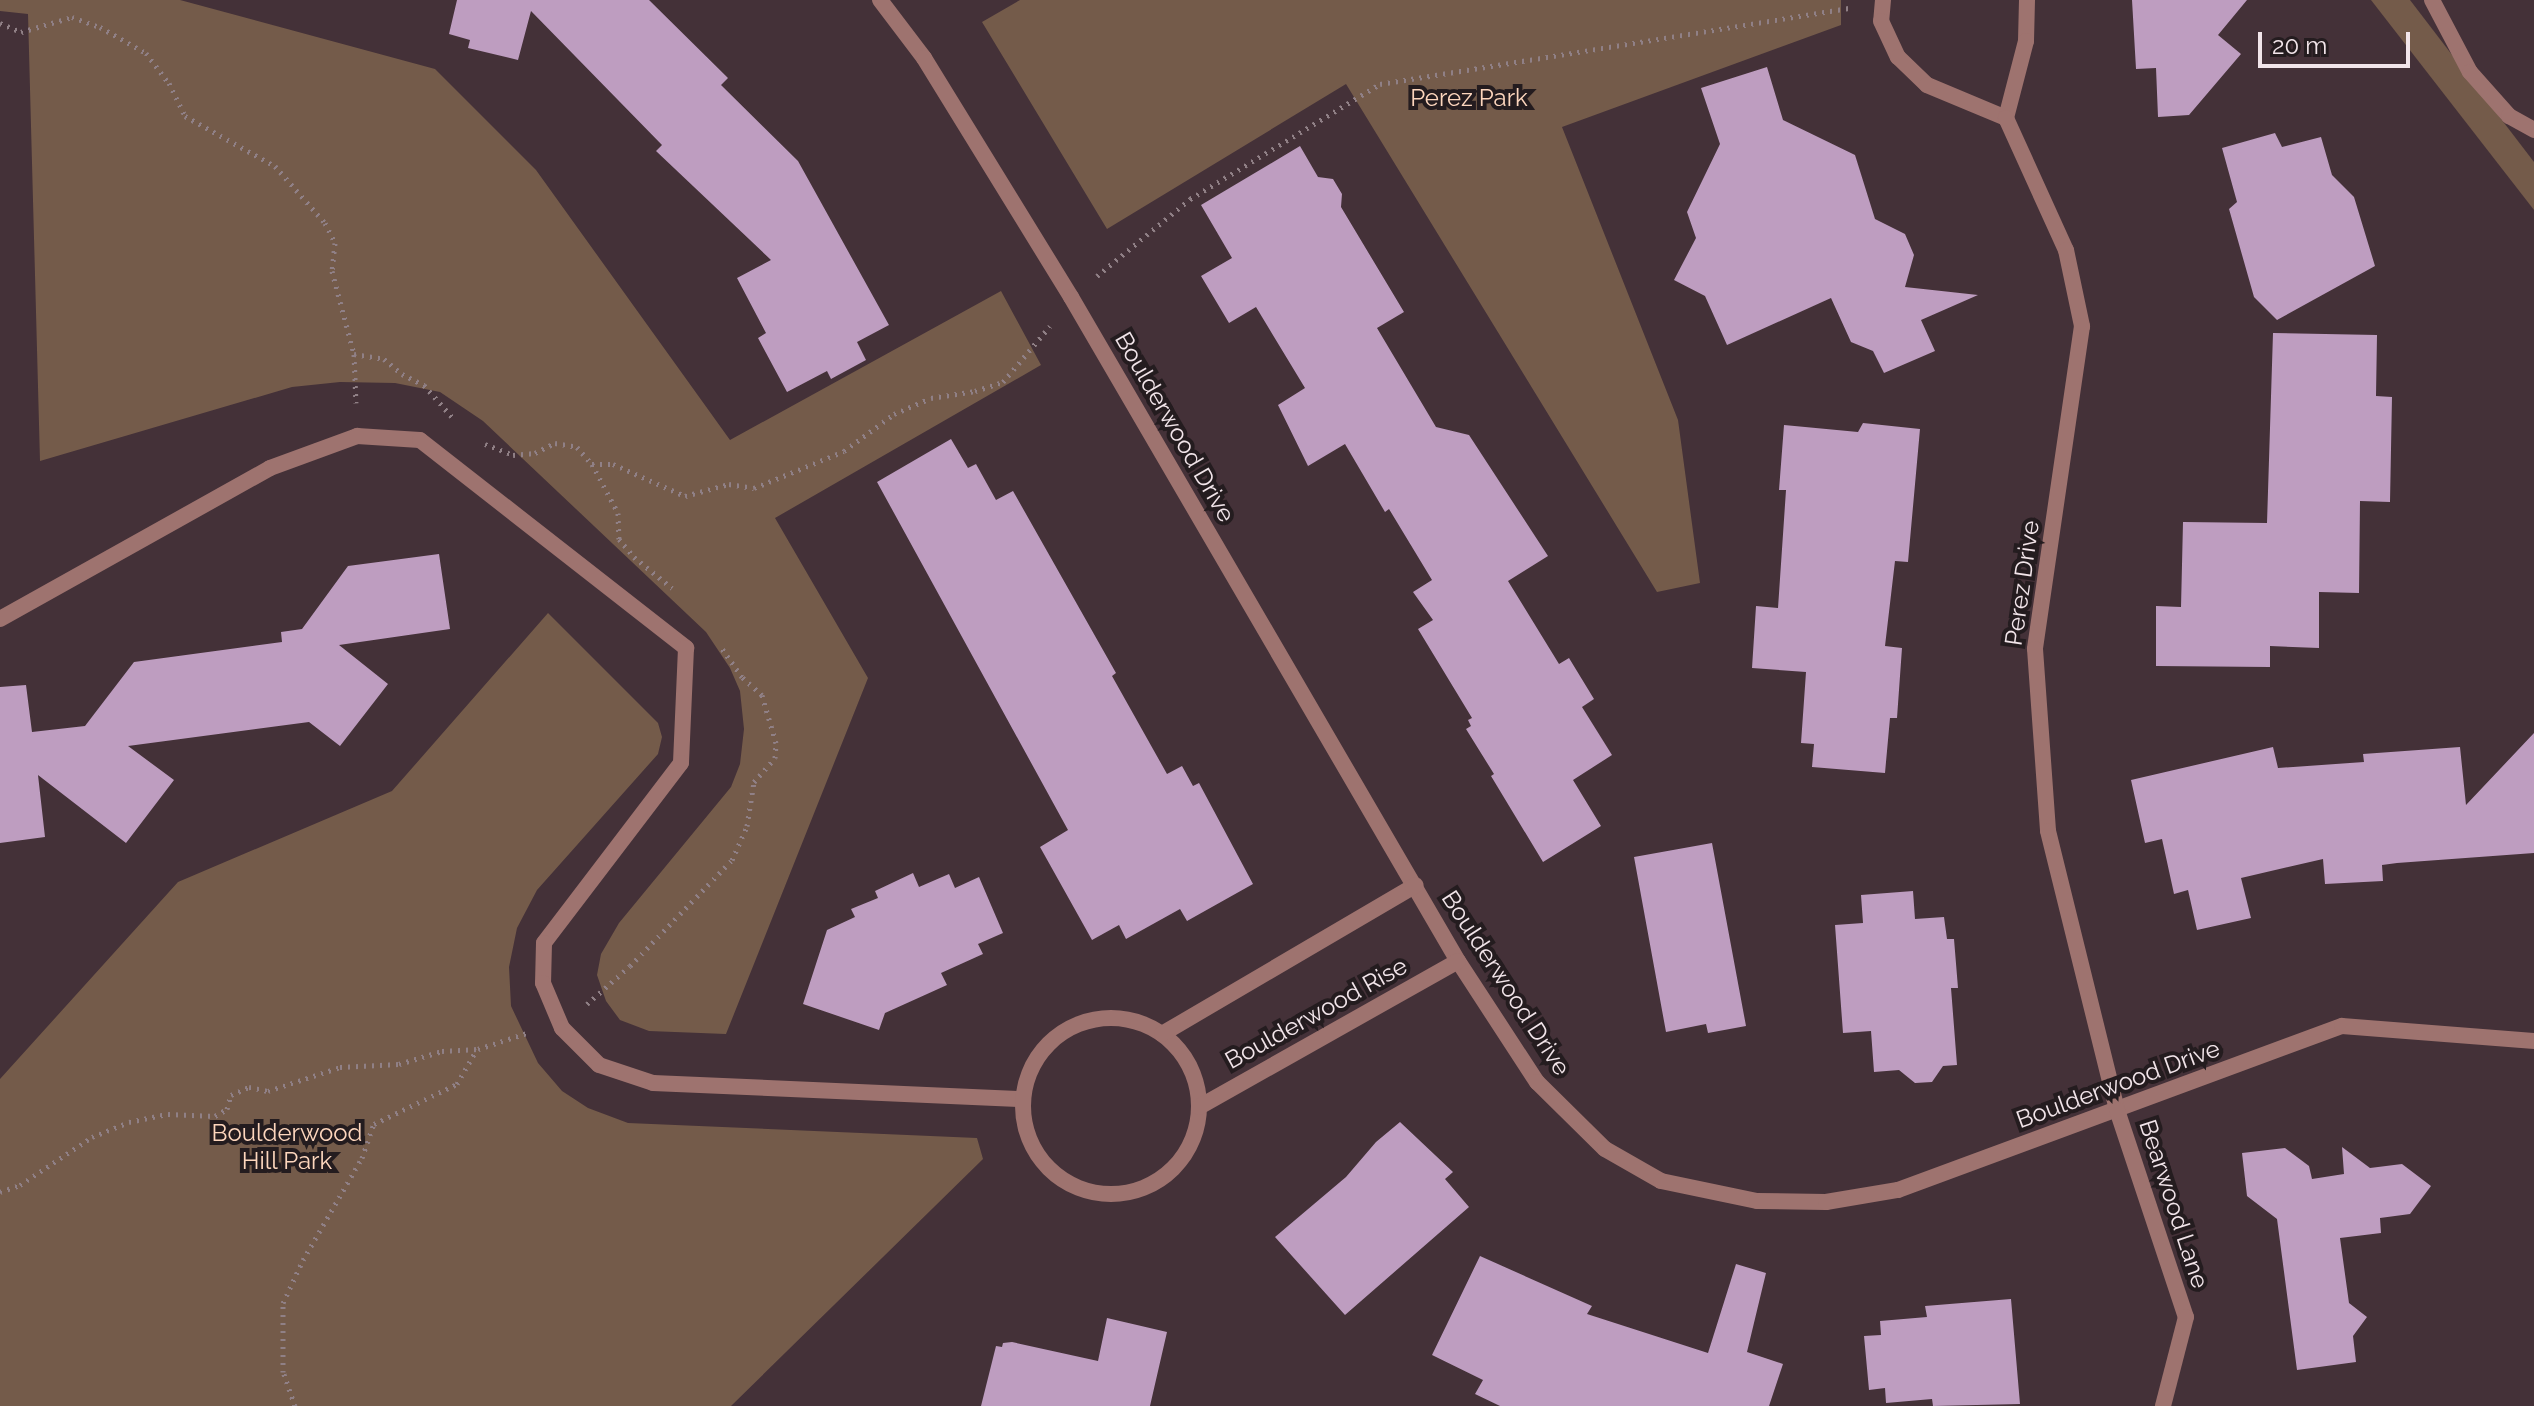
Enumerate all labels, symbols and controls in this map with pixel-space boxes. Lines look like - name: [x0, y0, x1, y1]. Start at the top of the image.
- scale bar: [2262, 16, 2414, 66]
- text: 20 m: [2272, 31, 2327, 60]
- park label: Perez Park: [1410, 84, 1528, 112]
- street label: Boulderwood Drive: [1109, 327, 1241, 527]
- street label: Perez Drive: [1999, 519, 2045, 647]
- street label: Boulderwood Drive: [1436, 885, 1576, 1081]
- street label: Boulderwood Rise: [1220, 951, 1412, 1075]
- street label: Boulderwood Drive: [2012, 1034, 2224, 1134]
- street label: Bearwood Lane: [2133, 1116, 2215, 1292]
- park label: Boulderwood Hill Park: [211, 1119, 363, 1175]

